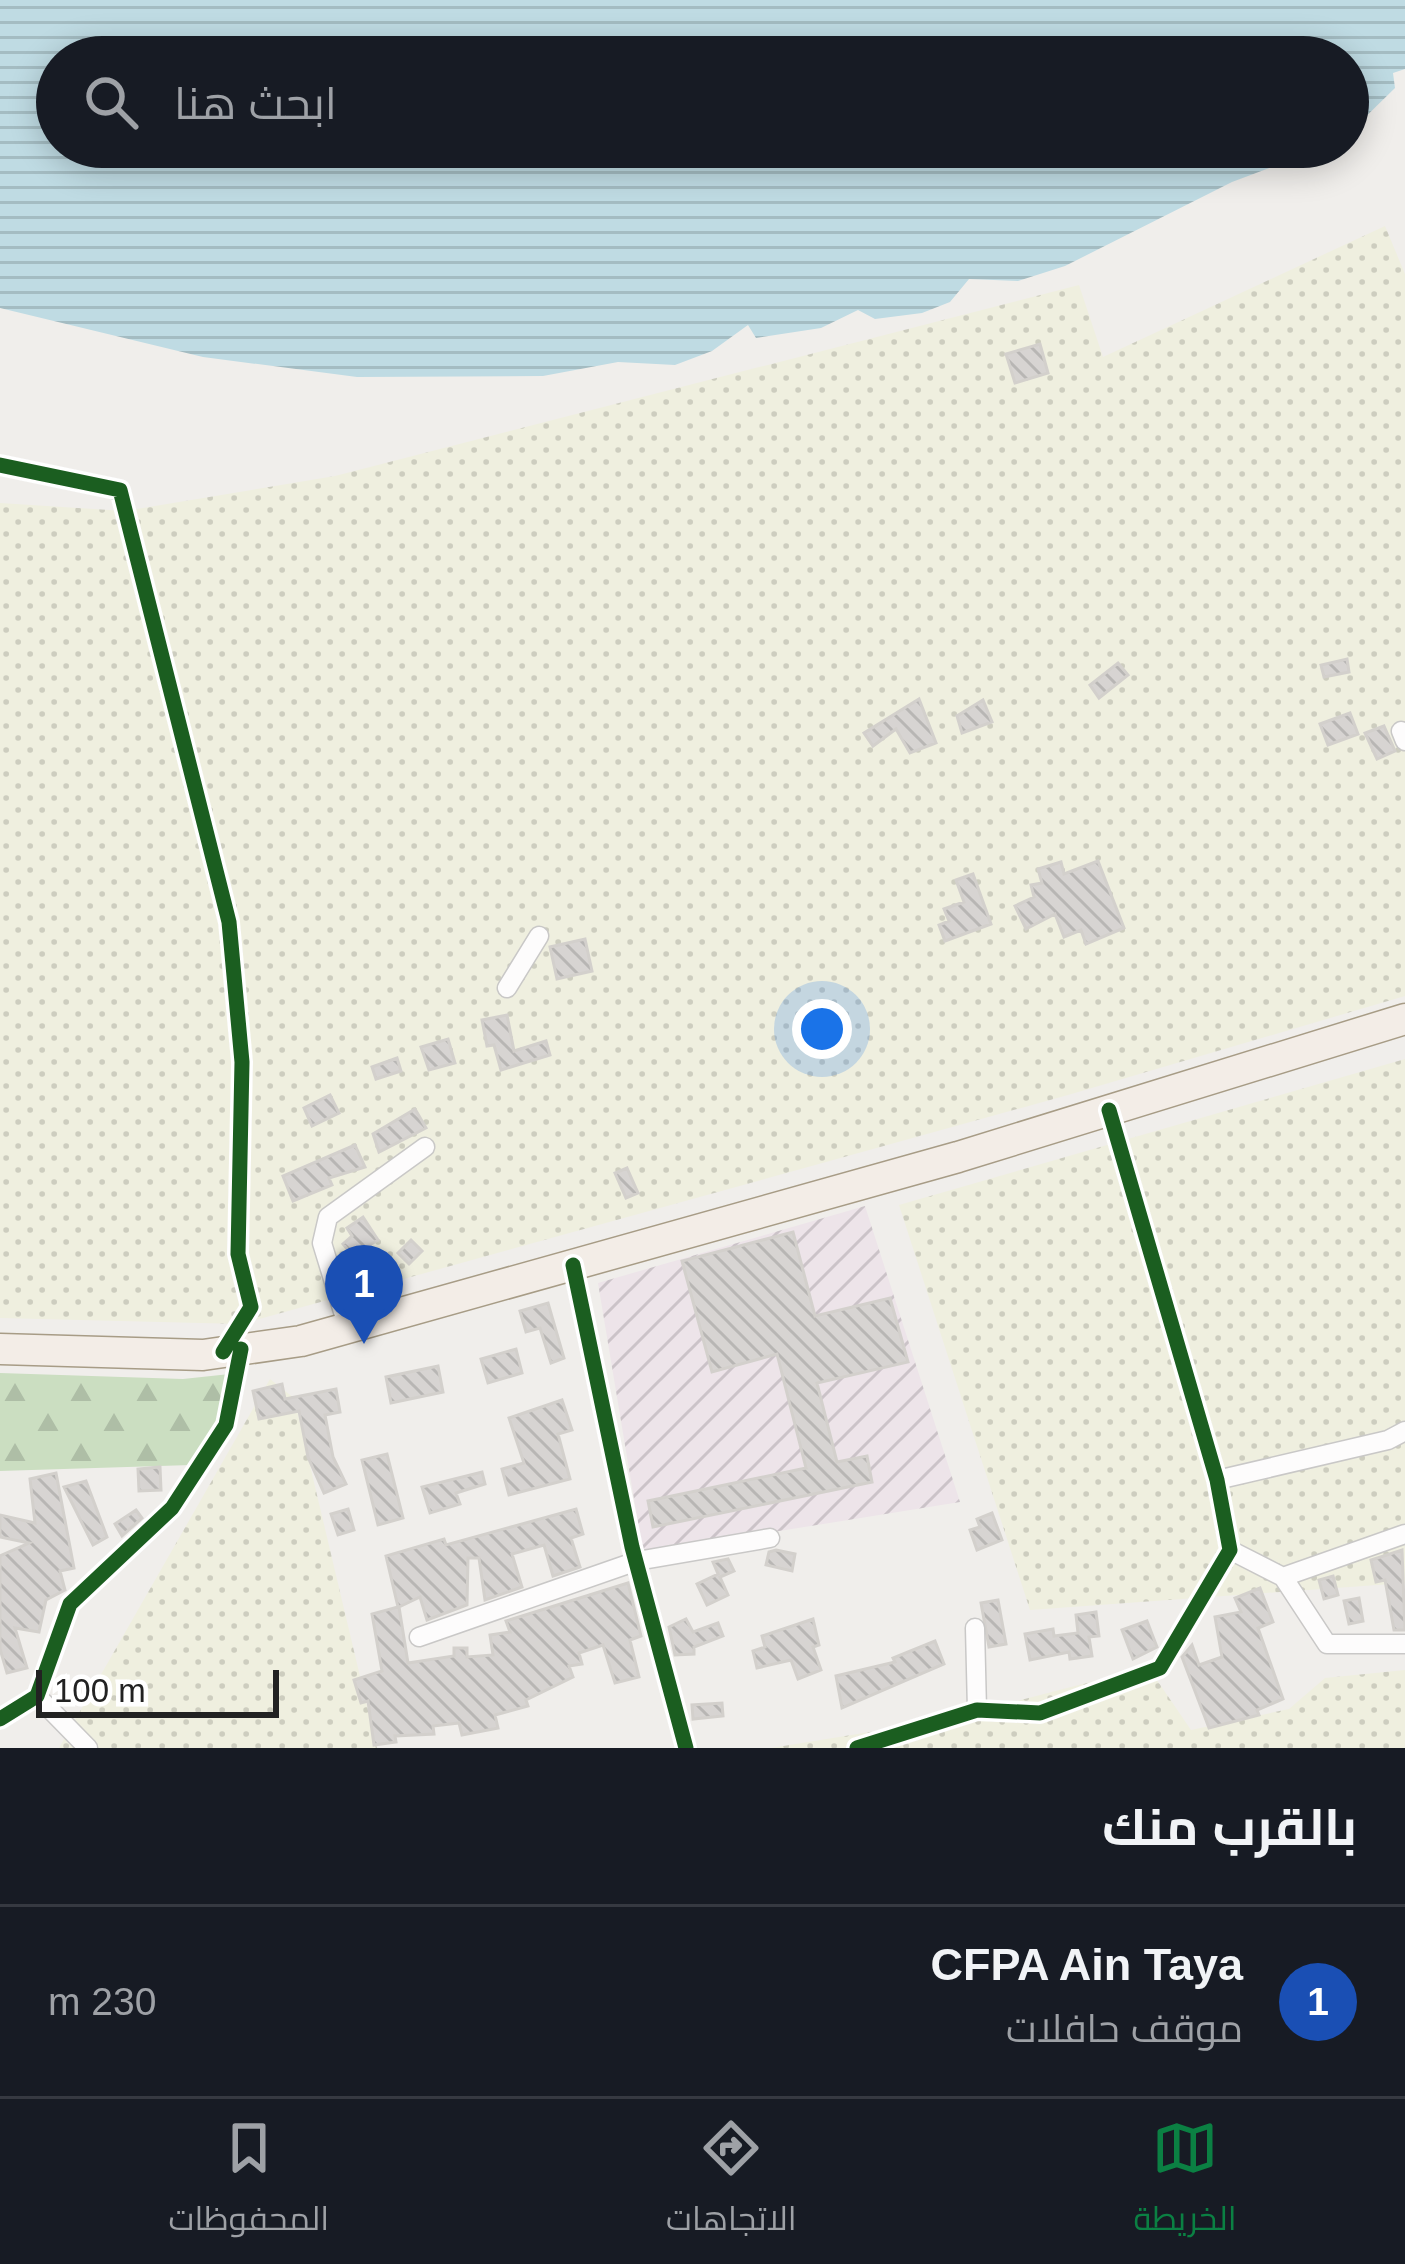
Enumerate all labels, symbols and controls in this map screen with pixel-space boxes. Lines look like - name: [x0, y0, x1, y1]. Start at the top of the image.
- search box: [36, 36, 1369, 168]
- icon: search: [78, 69, 144, 135]
- text: ابحث هنا: [174, 78, 337, 129]
- your location: [792, 999, 852, 1059]
- pin: 1: [325, 1245, 403, 1344]
- scale bar: [36, 1664, 279, 1717]
- text: 100 m: [54, 1672, 146, 1709]
- text: بالقرب منك: [1102, 1799, 1357, 1856]
- text: CFPA Ain Taya: [930, 1939, 1243, 1990]
- text: 230 m: [48, 1980, 156, 2023]
- text: 1: [1307, 1980, 1329, 2023]
- text: موقف حافلات: [1006, 2007, 1243, 2050]
- tab: المحفوظات: [168, 2115, 329, 2249]
- tab: الاتجاهات: [666, 2115, 797, 2249]
- tab: الخريطة: [1134, 2115, 1237, 2249]

